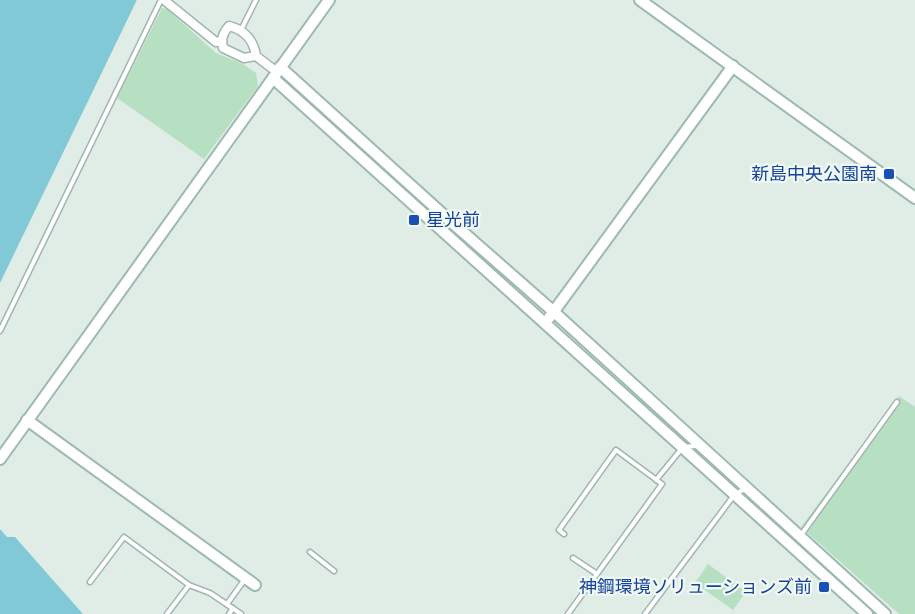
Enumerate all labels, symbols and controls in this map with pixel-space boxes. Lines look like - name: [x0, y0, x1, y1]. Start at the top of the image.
- place label: 新島中央公園南: [751, 163, 877, 185]
- marker: 新島中央公園南: [882, 167, 896, 181]
- place label: 星光前: [426, 209, 480, 231]
- marker: 星光前: [407, 213, 421, 227]
- place label: 神鋼環境ソリューションズ前: [579, 576, 812, 598]
- marker: 神鋼環境ソリューションズ前: [817, 580, 831, 594]

